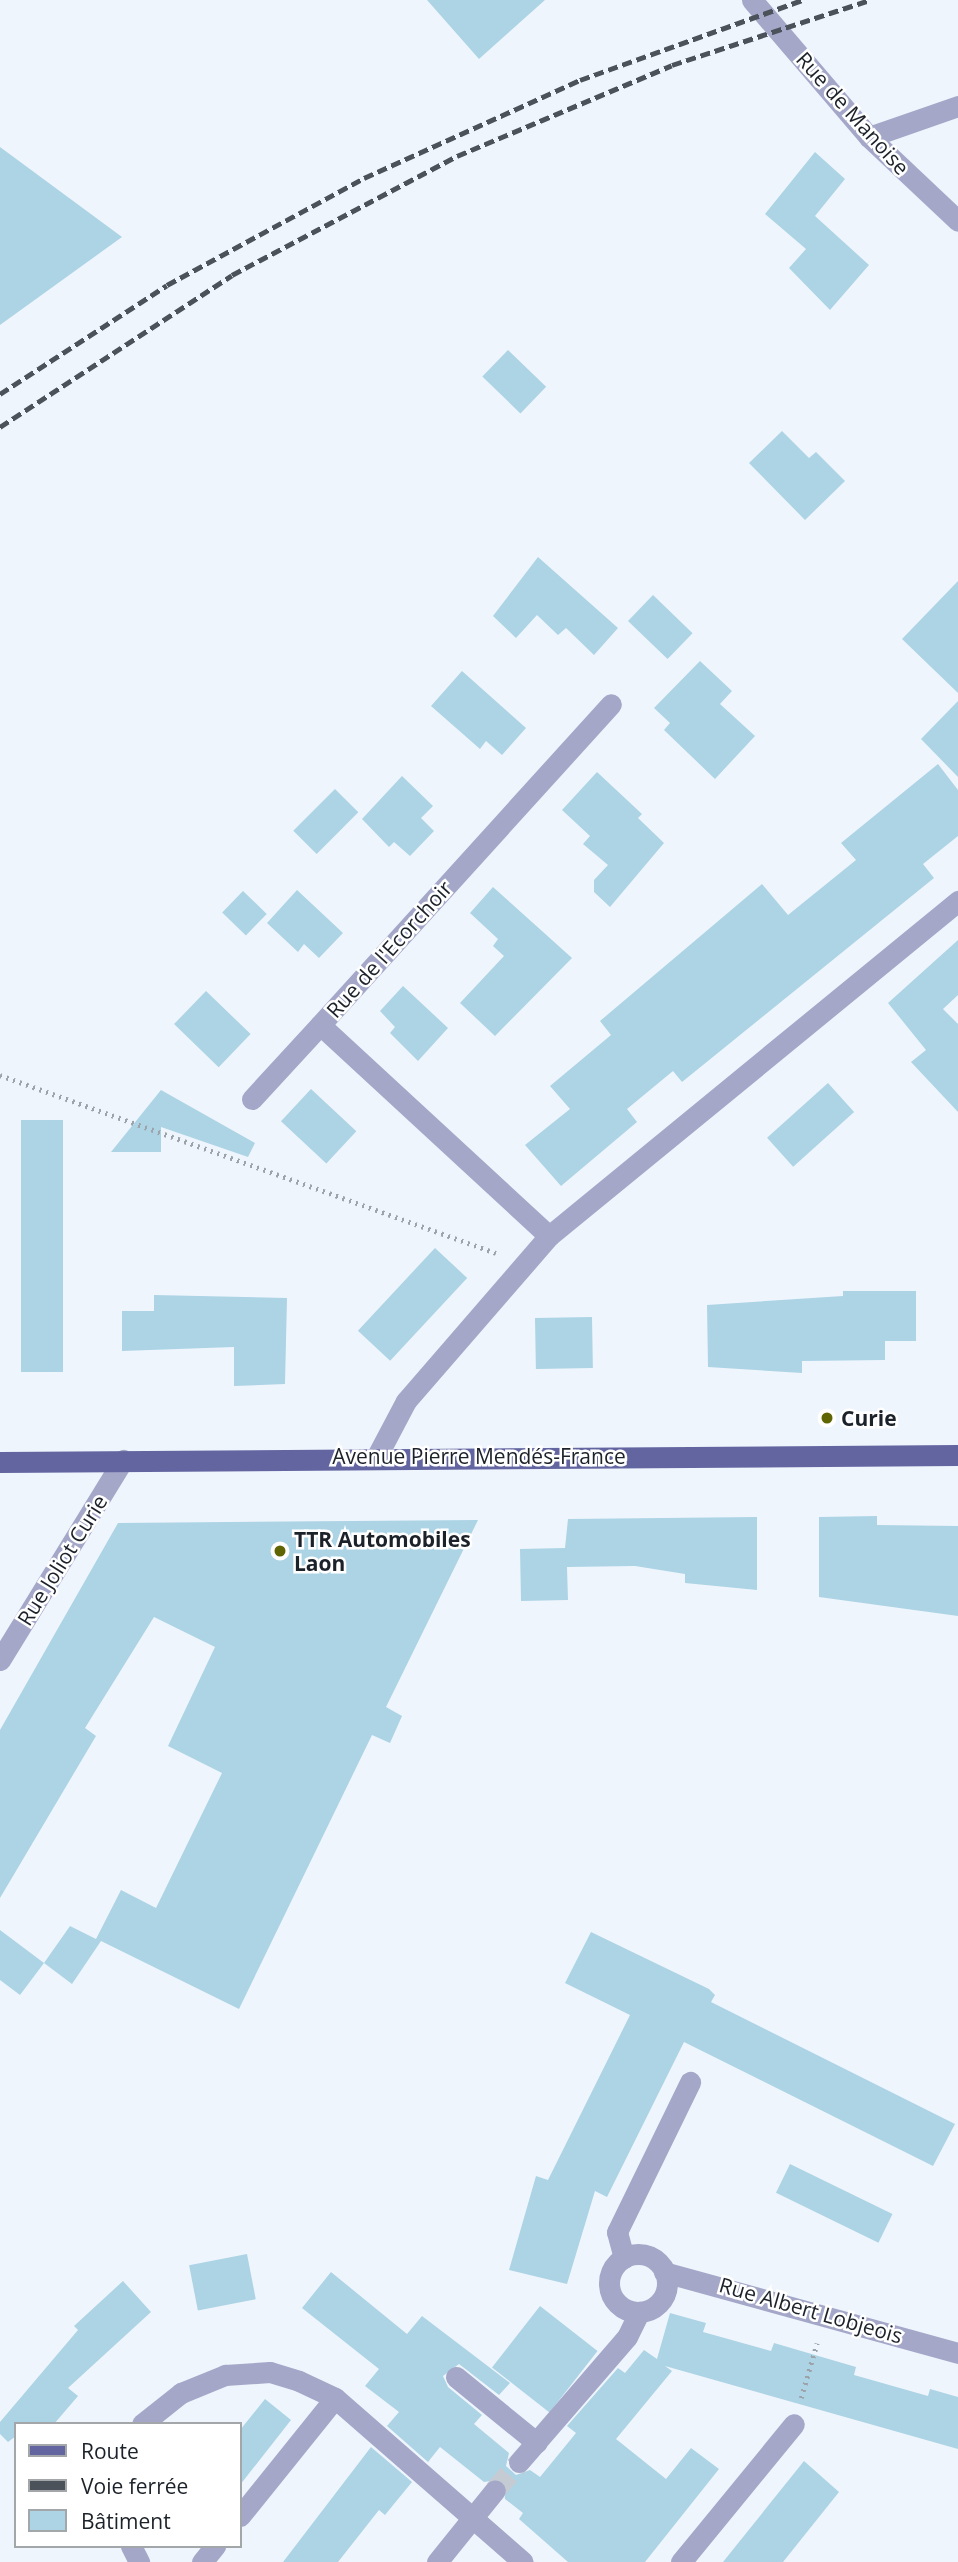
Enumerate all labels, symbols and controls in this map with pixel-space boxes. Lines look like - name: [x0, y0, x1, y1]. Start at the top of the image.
- street label: Rue de Manoise: [791, 46, 915, 180]
- street label: Rue de l'Ecorchoir: [321, 875, 457, 1023]
- place label: Curie: [841, 1405, 897, 1431]
- marker: Curie: [819, 1410, 835, 1426]
- street label: Avenue Pierre Mendés-France: [332, 1443, 626, 1469]
- street label: Rue Joliot Curie: [12, 1490, 112, 1630]
- place label: TTR Automobiles Laon: [294, 1526, 471, 1576]
- marker: TTR Automobiles Laon: [272, 1543, 288, 1559]
- street label: Rue Albert Lobjeois: [717, 2272, 905, 2348]
- legend: [14, 2422, 242, 2548]
- text: Route: [81, 2437, 139, 2465]
- text: Voie ferrée: [81, 2472, 188, 2500]
- text: Bâtiment: [81, 2507, 171, 2535]

